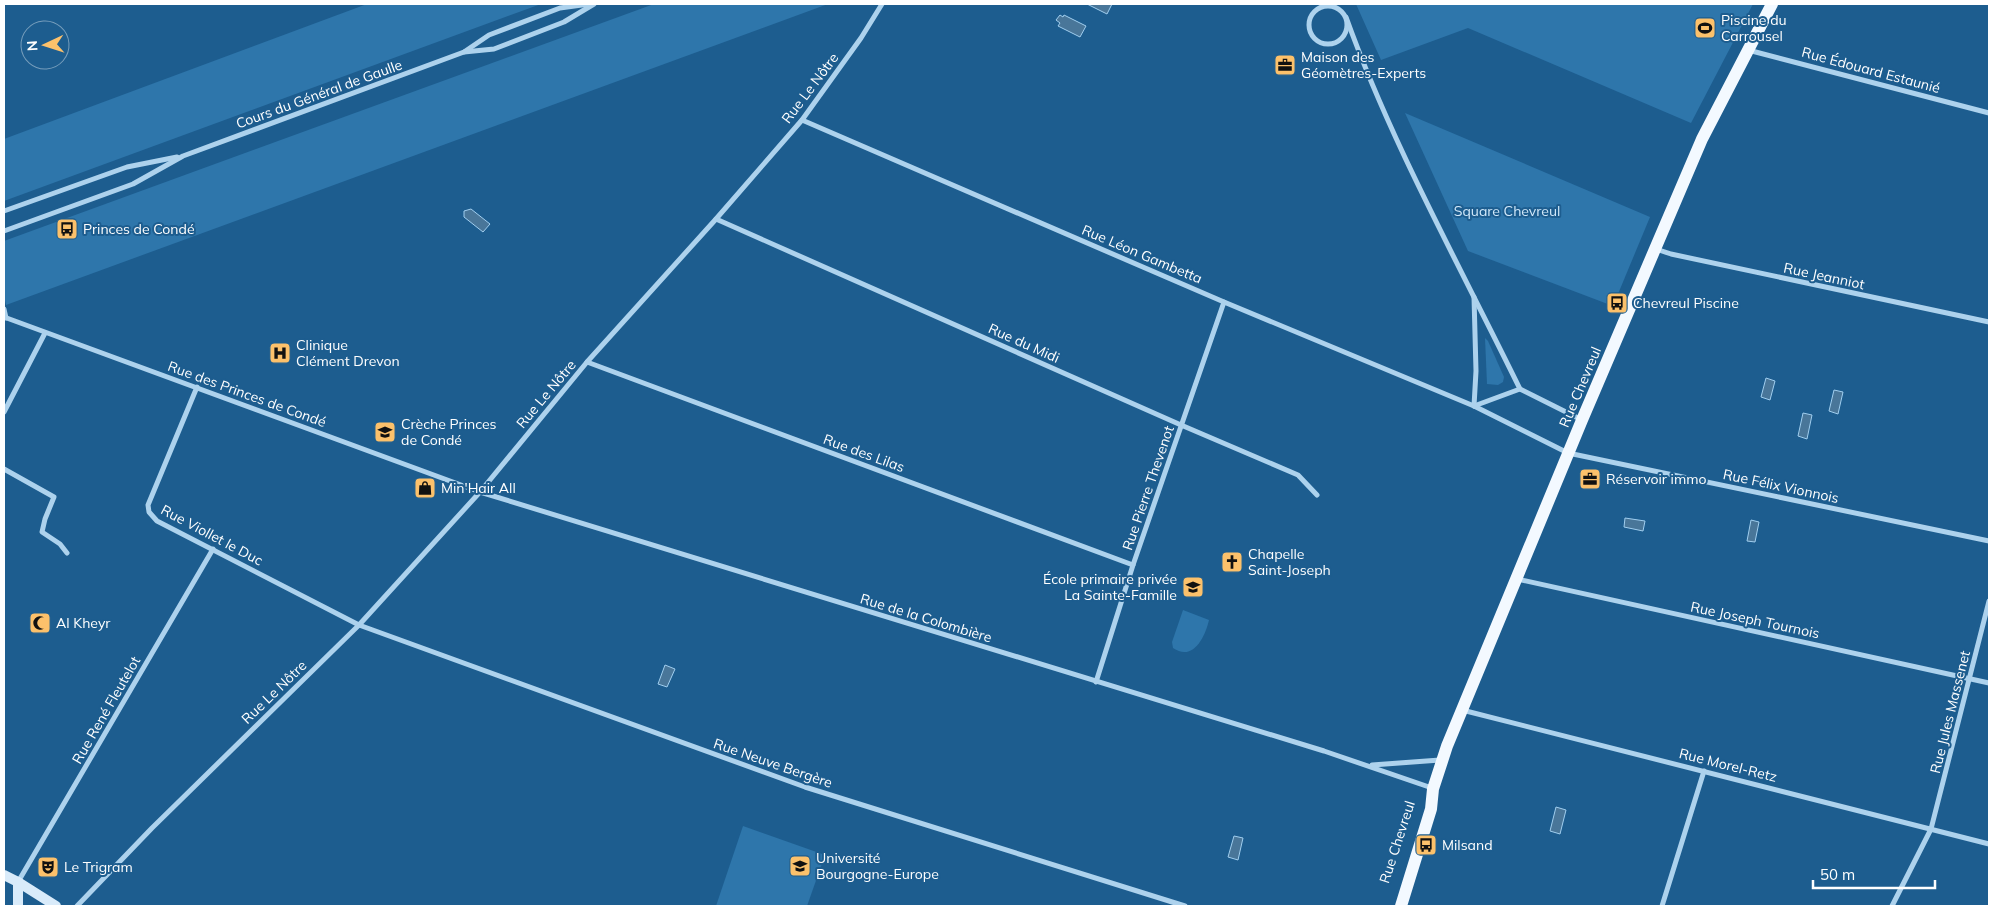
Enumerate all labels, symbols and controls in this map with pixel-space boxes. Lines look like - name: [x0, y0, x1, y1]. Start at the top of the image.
- place label: Piscine du Carrousel: [1721, 11, 1787, 45]
- sports icon: Piscine du Carrousel: [1693, 16, 1717, 40]
- north arrow: [20, 20, 70, 70]
- text: N: [23, 40, 41, 52]
- street label: Rue Édouard Estaunié: [1800, 43, 1942, 97]
- place label: Maison des Géomètres-Experts: [1301, 48, 1426, 82]
- street label: Rue Le Nôtre: [778, 49, 842, 127]
- office icon: Maison des Géomètres-Experts: [1273, 53, 1297, 77]
- street label: Cours du Général de Gaulle: [233, 56, 405, 132]
- park label: Square Chevreul: [1454, 202, 1560, 220]
- bus stop icon: Princes de Condé: [55, 217, 79, 241]
- place label: Princes de Condé: [83, 220, 195, 238]
- street label: Rue Léon Gambetta: [1079, 221, 1205, 287]
- street label: Rue Jeanniot: [1782, 259, 1866, 293]
- bus stop icon: Chevreul Piscine: [1605, 291, 1629, 315]
- place label: Chevreul Piscine: [1633, 294, 1739, 312]
- street label: Rue du Midi: [986, 319, 1062, 367]
- place label: Clinique Clément Drevon: [296, 336, 400, 370]
- hospital icon: Clinique Clément Drevon: [268, 341, 292, 365]
- street label: Rue Chevreul: [1555, 344, 1605, 430]
- street label: Rue Le Nôtre: [512, 356, 580, 432]
- street label: Rue des Princes de Condé: [165, 357, 329, 431]
- place label: Crèche Princes de Condé: [401, 415, 497, 449]
- school or university icon: Crèche Princes de Condé: [373, 420, 397, 444]
- street label: Rue Pierre Thevenot: [1118, 423, 1178, 553]
- street label: Rue des Lilas: [821, 430, 907, 476]
- street label: Rue Félix Vionnois: [1721, 465, 1841, 507]
- office icon: Réservoir immo: [1578, 467, 1602, 491]
- place label: Réservoir immo: [1606, 470, 1707, 488]
- shop icon: Min'Hair All: [413, 476, 437, 500]
- place label: Min'Hair All: [441, 479, 516, 497]
- street label: Rue Viollet le Duc: [158, 501, 266, 570]
- place label: Chapelle Saint-Joseph: [1248, 545, 1331, 579]
- church icon: Chapelle Saint-Joseph: [1220, 550, 1244, 574]
- place label: École primaire privée La Sainte-Famille: [1043, 570, 1177, 604]
- school or university icon: École primaire privée La Sainte-Famille: [1181, 575, 1205, 599]
- street label: Rue de la Colombière: [858, 589, 994, 647]
- street label: Rue Joseph Tournois: [1689, 598, 1821, 642]
- mosque icon: Al Kheyr: [28, 611, 52, 635]
- place label: Al Kheyr: [56, 614, 111, 632]
- street label: Rue Jules Massenet: [1926, 649, 1974, 775]
- street label: Rue René Fleutelot: [68, 653, 144, 767]
- street label: Rue Le Nôtre: [238, 656, 310, 728]
- street label: Rue Neuve Bergère: [711, 734, 835, 792]
- street label: Rue Morel-Retz: [1677, 744, 1779, 786]
- street label: Rue Chevreul: [1375, 798, 1419, 886]
- bus stop icon: Milsand: [1414, 833, 1438, 857]
- place label: Milsand: [1442, 836, 1493, 854]
- place label: Université Bourgogne-Europe: [816, 849, 939, 883]
- school or university icon: Université Bourgogne-Europe: [788, 854, 812, 878]
- theatre icon: Le Trigram: [36, 855, 60, 879]
- place label: Le Trigram: [64, 858, 133, 876]
- scale bar: [1813, 858, 1936, 890]
- text: 50 m: [1820, 865, 1855, 884]

